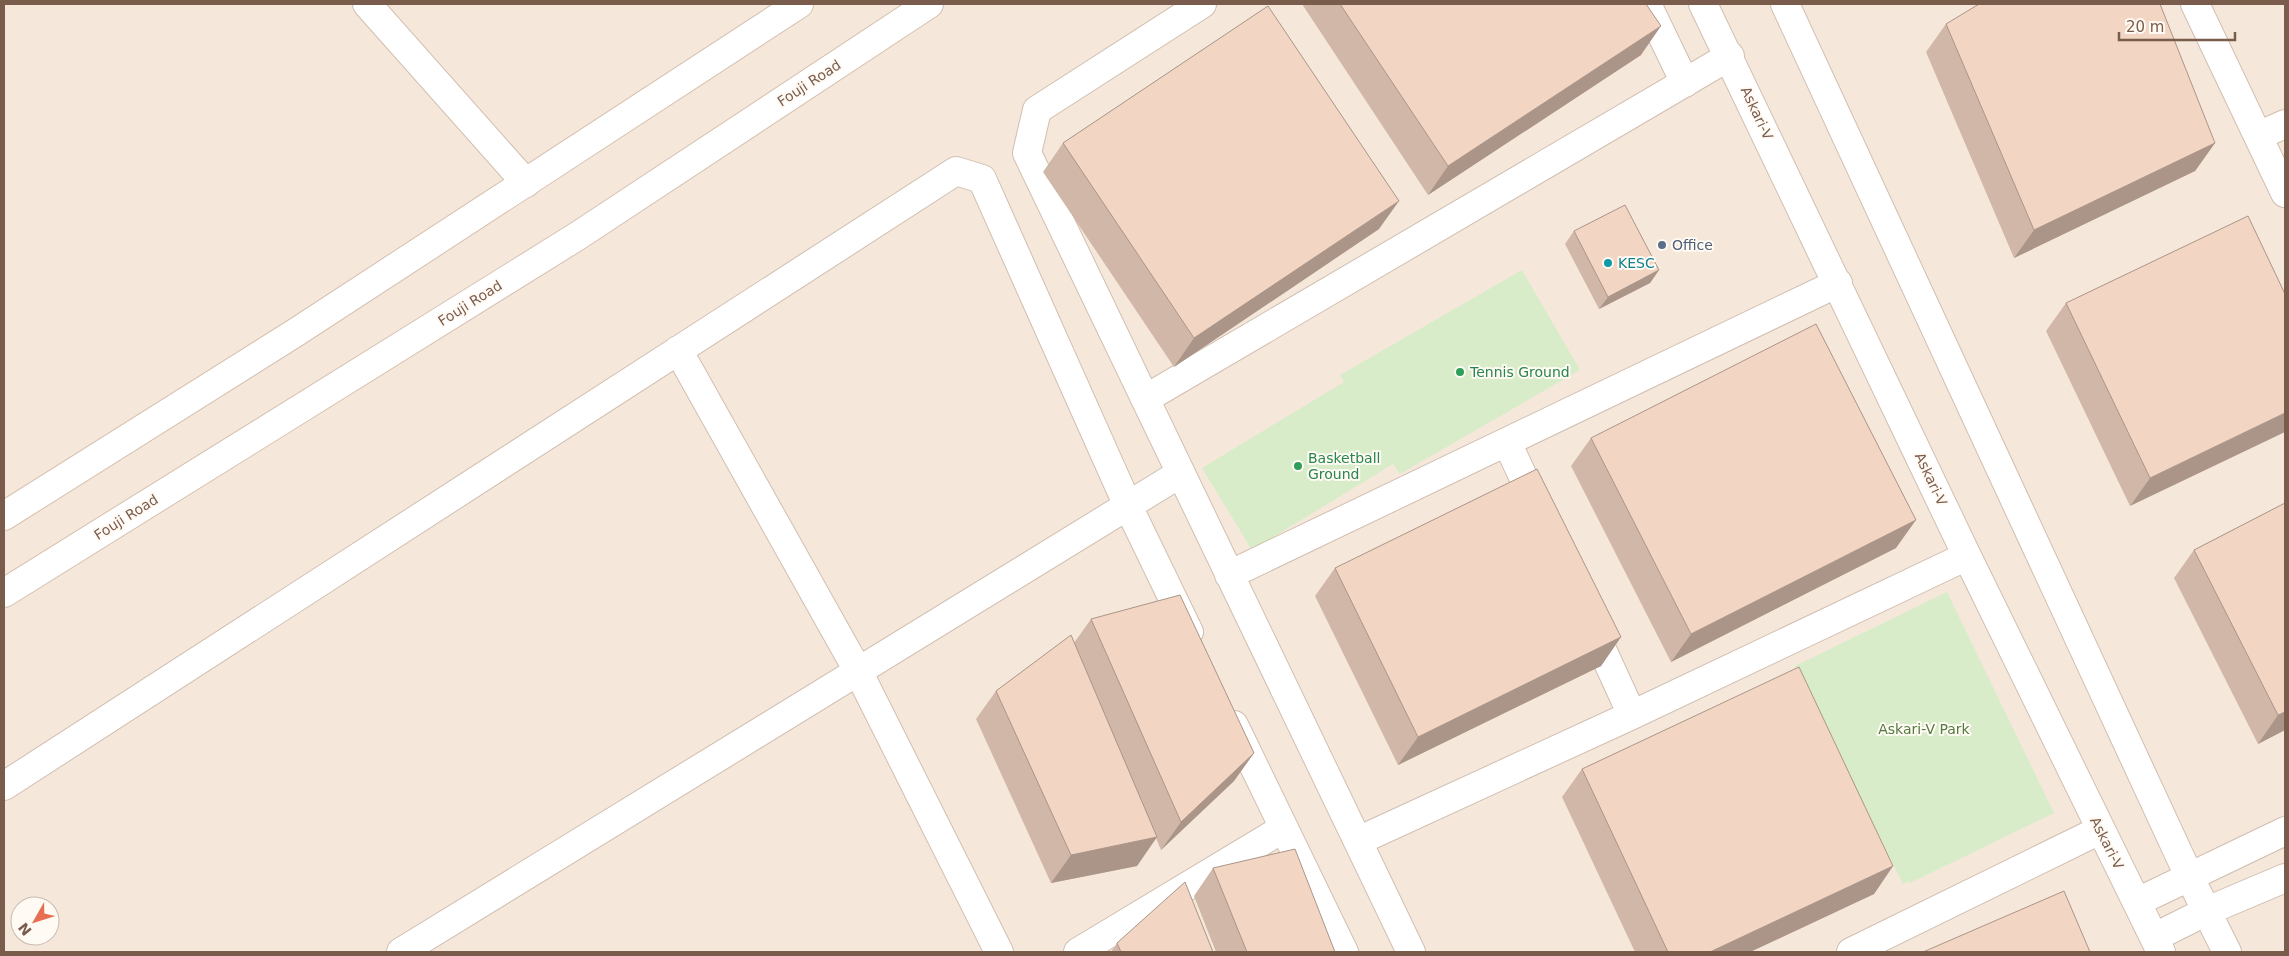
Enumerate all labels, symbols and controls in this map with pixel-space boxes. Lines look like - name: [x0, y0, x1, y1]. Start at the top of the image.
- scale bar: [2119, 10, 2235, 42]
- text: 20 m: [2126, 18, 2164, 36]
- street label: Fouji Road: [774, 57, 844, 109]
- street label: Askari-V: [1738, 84, 1776, 142]
- place label: Office: [1672, 237, 1713, 253]
- marker: Office: [1656, 239, 1668, 251]
- place label: KESC: [1618, 255, 1655, 271]
- marker: KESC: [1602, 257, 1614, 269]
- street label: Fouji Road: [435, 277, 505, 329]
- place label: Tennis Ground: [1469, 364, 1570, 380]
- marker: Tennis Ground: [1454, 366, 1466, 378]
- place label: Basketball Ground: [1308, 450, 1380, 482]
- street label: Askari-V: [1912, 450, 1950, 508]
- marker: Basketball Ground: [1292, 460, 1304, 472]
- street label: Fouji Road: [91, 491, 161, 543]
- park label: Askari-V Park: [1878, 721, 1971, 737]
- street label: Askari-V: [2087, 814, 2127, 872]
- north arrow: [10, 896, 60, 946]
- text: N: [15, 920, 35, 939]

